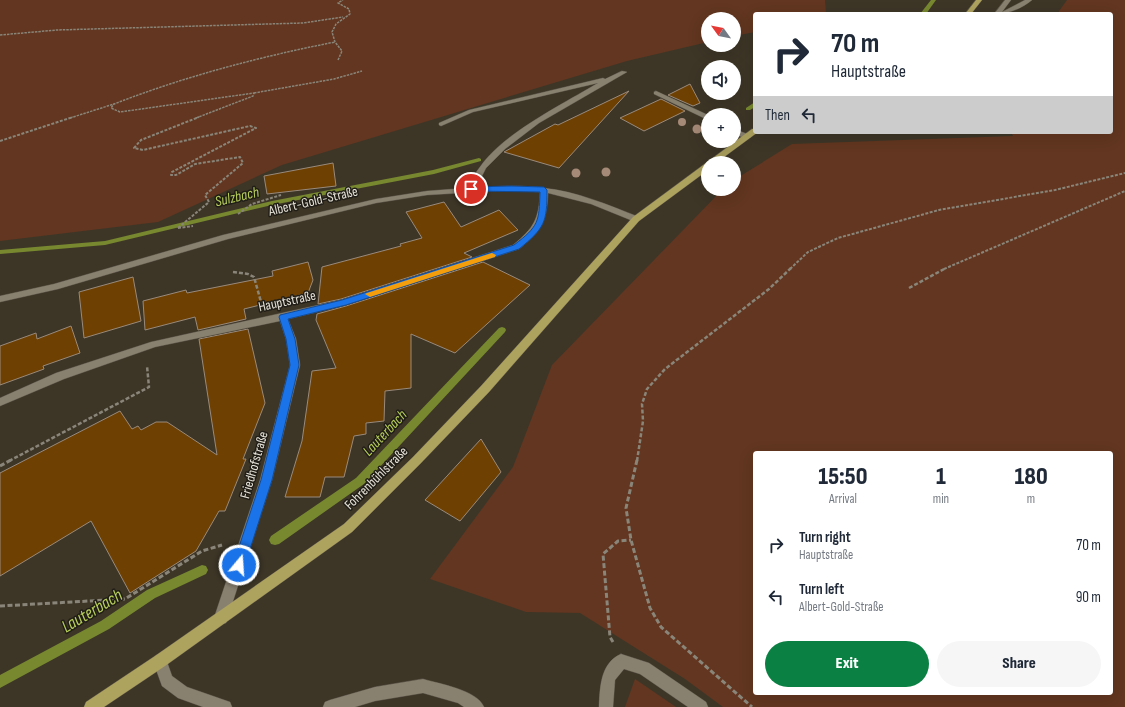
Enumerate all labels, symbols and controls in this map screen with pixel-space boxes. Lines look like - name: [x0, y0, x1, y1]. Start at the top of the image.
- north arrow: [701, 12, 741, 52]
- map controls: [701, 12, 741, 196]
- text: 70 m: [831, 27, 879, 60]
- icon: right: [765, 28, 817, 80]
- button: sound: [701, 60, 741, 100]
- text: Hauptstraße: [831, 61, 906, 82]
- icon: left: [798, 104, 820, 126]
- text: Then: [765, 106, 790, 125]
- button: +: [701, 108, 741, 148]
- button: −: [701, 156, 741, 196]
- pin: [454, 172, 488, 206]
- icon: arrive: [460, 178, 482, 200]
- street label: Albert-Gold-Straße: [266, 182, 359, 220]
- water label: Sulzbach: [213, 183, 261, 211]
- street label: Hauptstraße: [257, 287, 317, 315]
- water label: Lauterbach: [359, 406, 411, 460]
- street label: Friedhofstraße: [236, 429, 272, 501]
- street label: Fohrenbühlstraße: [341, 443, 411, 513]
- text: 15:50: [818, 462, 868, 491]
- text: 1: [936, 462, 946, 491]
- text: 180: [1014, 462, 1048, 491]
- text: Arrival: [829, 491, 857, 507]
- text: min: [933, 491, 949, 507]
- text: m: [1027, 491, 1035, 507]
- text: Turn right: [799, 528, 851, 547]
- icon: right: [765, 534, 787, 556]
- text: 70 m: [1076, 536, 1101, 555]
- position arrow: [218, 544, 260, 586]
- text: Hauptstraße: [799, 547, 853, 563]
- text: Turn left: [799, 580, 844, 599]
- water label: Lauterbach: [58, 584, 127, 637]
- icon: left: [765, 586, 787, 608]
- text: 90 m: [1076, 588, 1101, 607]
- text: Albert-Gold-Straße: [799, 599, 884, 615]
- button: Exit: [765, 641, 929, 687]
- button: Share: [937, 641, 1101, 687]

